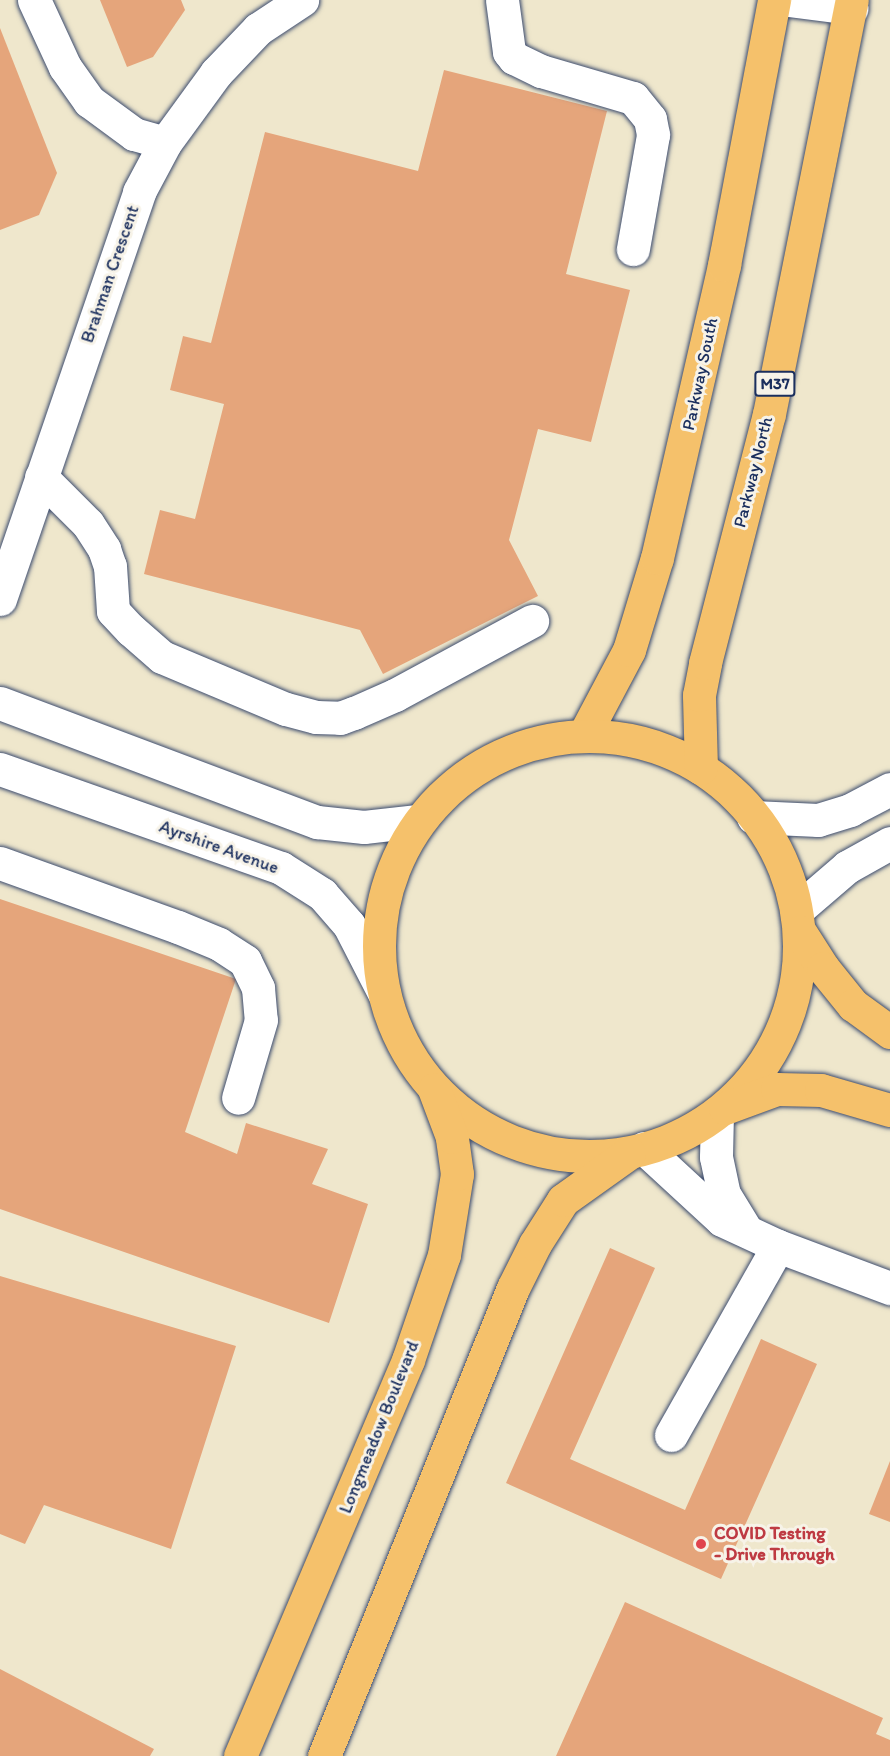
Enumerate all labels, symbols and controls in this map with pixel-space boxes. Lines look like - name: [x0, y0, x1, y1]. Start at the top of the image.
- street label: Brahman Crescent: [76, 202, 144, 346]
- street label: Parkway South: [678, 316, 722, 432]
- road number: M37: [754, 371, 796, 397]
- street label: Parkway North: [729, 414, 777, 530]
- street label: Ayrshire Avenue: [157, 816, 281, 878]
- street label: Longmeadow Boulevard: [334, 1337, 424, 1517]
- place label: COVID Testing - Drive Through: [714, 1523, 834, 1565]
- marker: COVID Testing - Drive Through: [692, 1535, 710, 1553]

